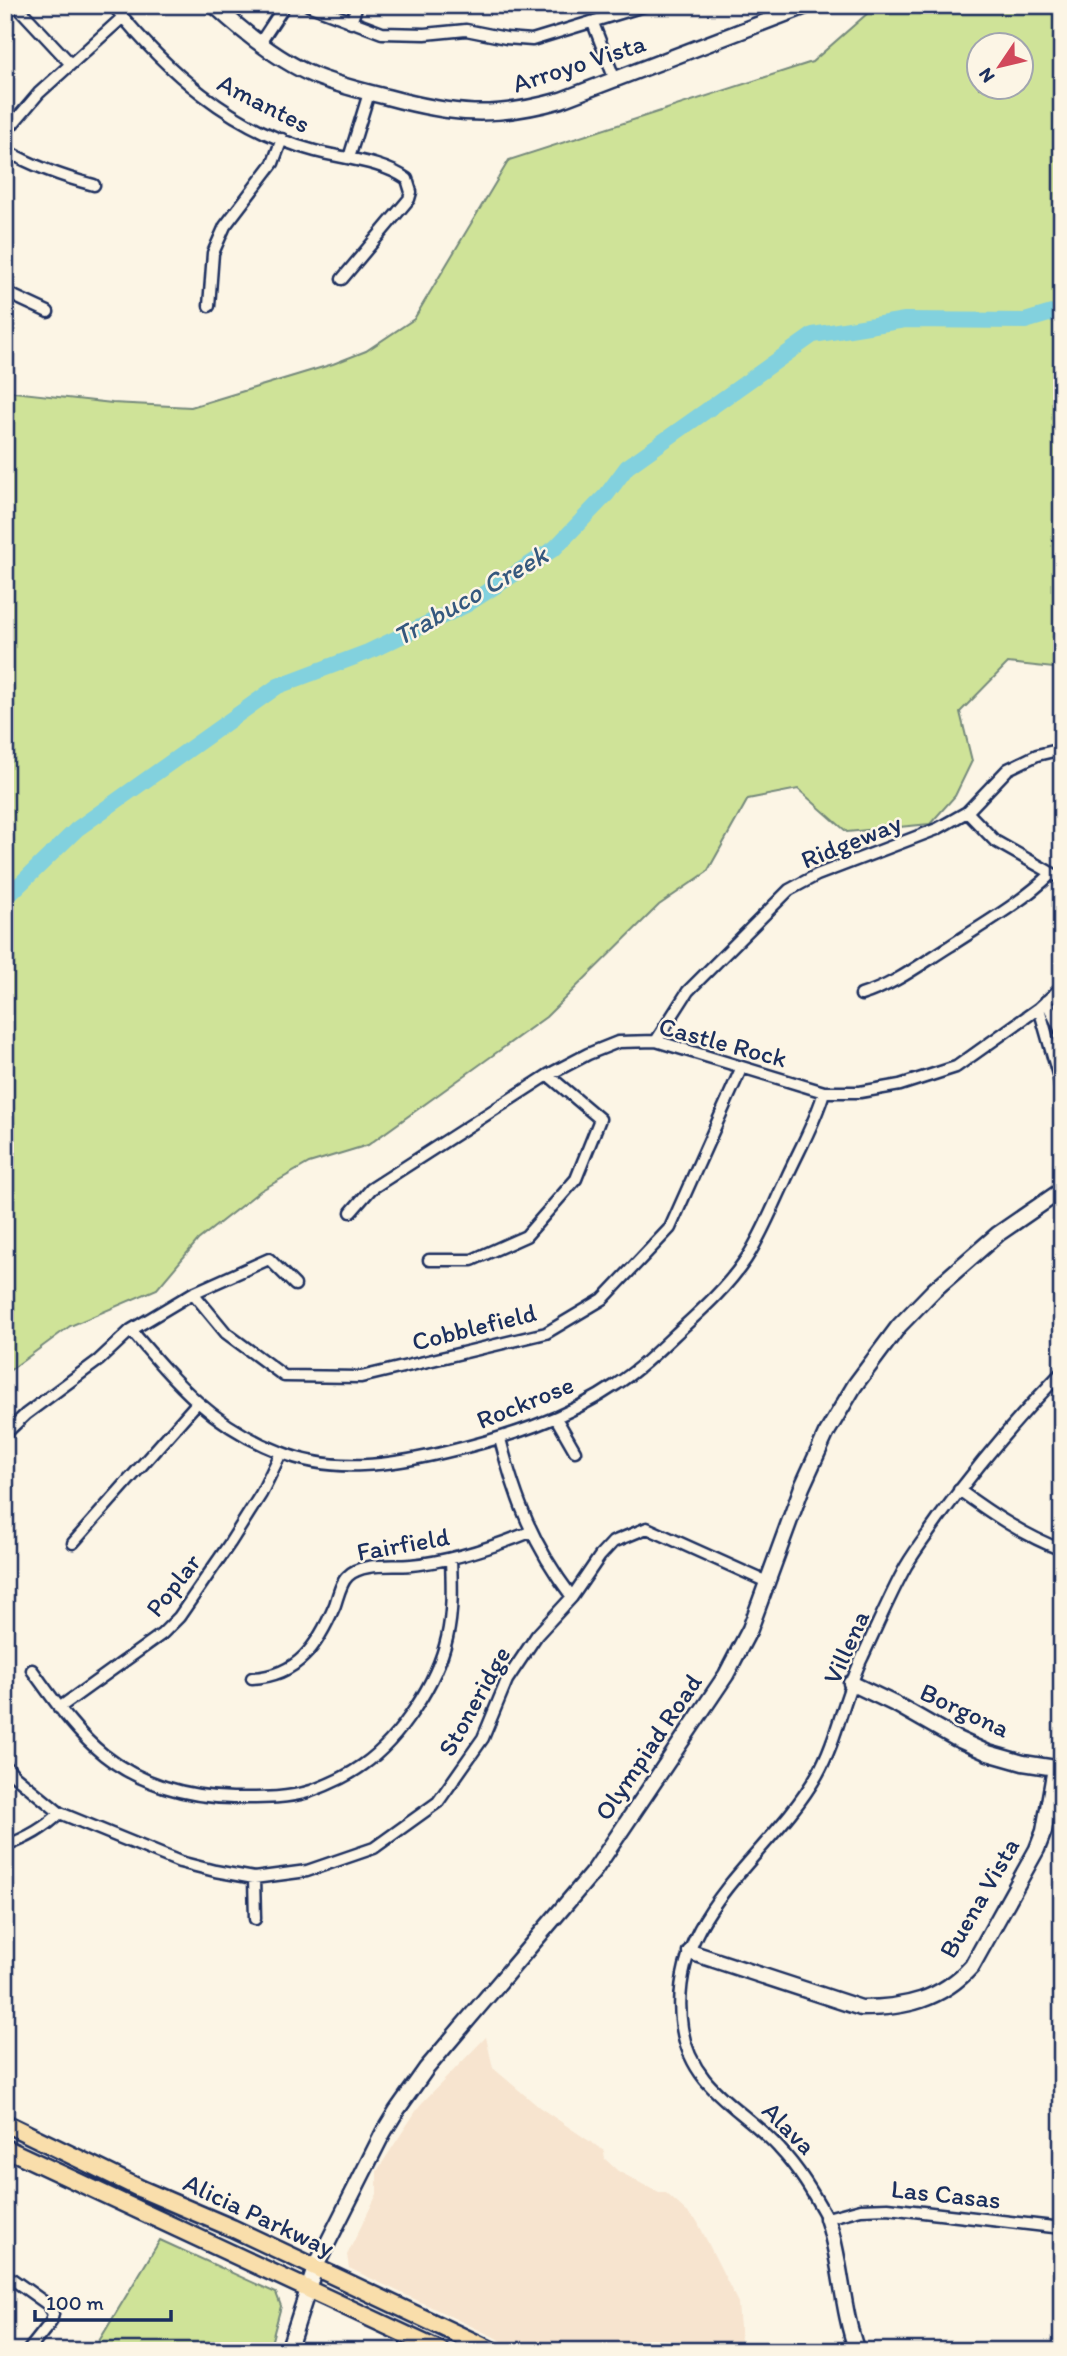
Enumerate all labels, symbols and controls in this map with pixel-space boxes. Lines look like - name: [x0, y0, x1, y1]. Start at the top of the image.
- street label: Arroyo Vista: [508, 26, 650, 100]
- north arrow: [965, 32, 1036, 102]
- text: N: [973, 64, 1000, 87]
- street label: Amantes: [212, 66, 316, 140]
- water label: Trabuco Creek: [387, 536, 555, 653]
- street label: Ridgeway: [796, 806, 906, 876]
- street label: Castle Rock: [655, 1010, 791, 1074]
- street label: Cobblefield: [408, 1296, 540, 1358]
- street label: Rockrose: [472, 1368, 578, 1436]
- street label: Fairfield: [354, 1520, 452, 1568]
- street label: Poplar: [138, 1546, 208, 1623]
- street label: Villena: [816, 1605, 877, 1689]
- street label: Stoneridge: [431, 1640, 517, 1762]
- street label: Olympiad Road: [587, 1668, 709, 1826]
- street label: Borgona: [915, 1675, 1015, 1745]
- street label: Buena Vista: [932, 1832, 1026, 1964]
- street label: Alava: [756, 2095, 823, 2162]
- street label: Alicia Parkway: [179, 2166, 339, 2264]
- street label: Las Casas: [889, 2172, 1003, 2216]
- scale bar: [35, 2279, 172, 2323]
- text: 100 m: [46, 2290, 104, 2315]

